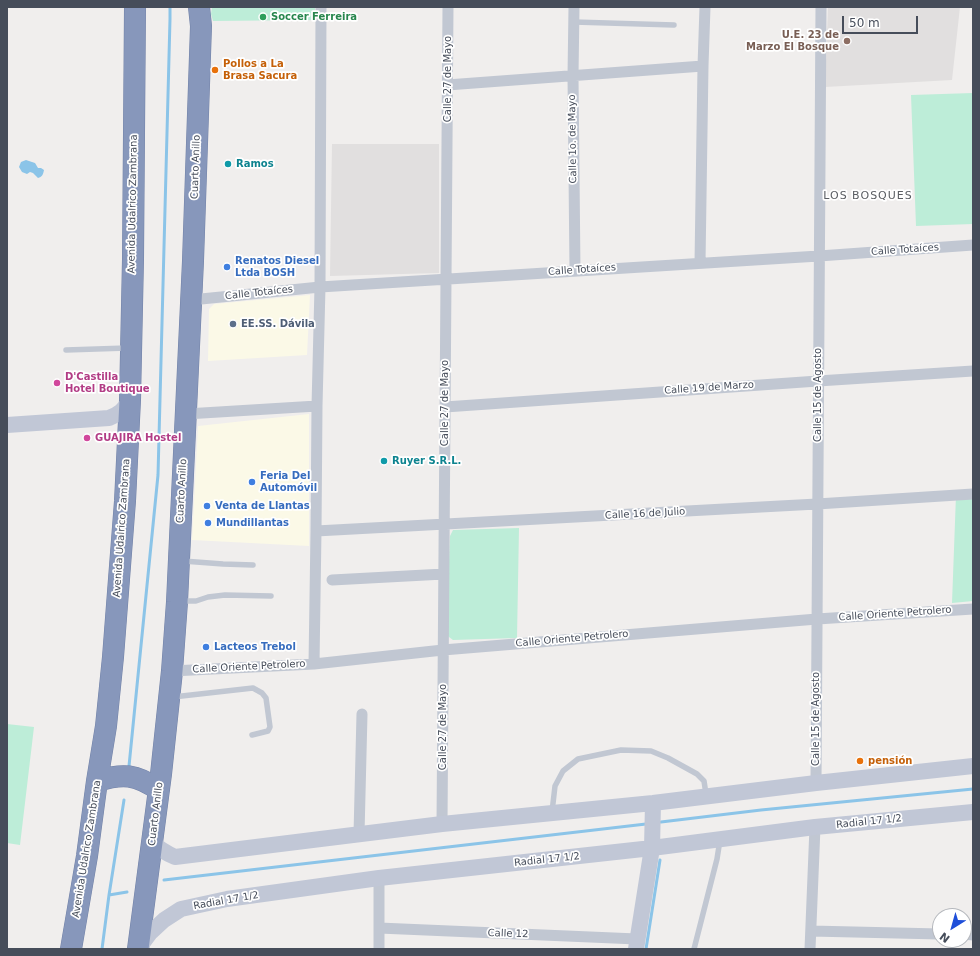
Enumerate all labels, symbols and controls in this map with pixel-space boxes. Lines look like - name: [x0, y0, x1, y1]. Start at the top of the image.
- scale bar: [844, 8, 920, 34]
- place label: Soccer Ferreira: [271, 11, 357, 23]
- marker: Soccer Ferreira: [258, 12, 268, 22]
- text: 50 m: [849, 16, 880, 30]
- place label: U.E. 23 de Marzo El Bosque: [746, 29, 839, 52]
- street label: Calle 27 de Mayo: [442, 36, 454, 122]
- marker: U.E. 23 de Marzo El Bosque: [842, 36, 852, 46]
- place label: Pollos a La Brasa Sacura: [223, 58, 297, 82]
- marker: Pollos a La Brasa Sacura: [210, 65, 220, 75]
- street label: Calle 1o. de Mayo: [566, 94, 580, 184]
- street label: Avenida Udalrico Zambrana: [126, 134, 140, 274]
- street label: Cuarto Anillo: [189, 135, 203, 199]
- place label: Ramos: [236, 158, 274, 170]
- marker: Ramos: [223, 159, 233, 169]
- district label: LOS BOSQUES: [823, 189, 913, 203]
- street label: Calle Totaíces: [871, 242, 939, 258]
- place label: Renatos Diesel Ltda BOSH: [235, 255, 319, 278]
- marker: Renatos Diesel Ltda BOSH: [222, 262, 232, 272]
- street label: Calle Totaíces: [548, 262, 616, 278]
- street label: Calle Totaíces: [224, 283, 294, 303]
- place label: EE.SS. Dávila: [241, 318, 315, 330]
- marker: EE.SS. Dávila: [228, 319, 238, 329]
- street label: Calle 15 de Agosto: [812, 348, 824, 442]
- street label: Calle 27 de Mayo: [439, 360, 451, 446]
- place label: D'Castilla Hotel Boutique: [65, 371, 150, 394]
- marker: D'Castilla Hotel Boutique: [52, 378, 62, 388]
- street label: Calle 19 de Marzo: [664, 379, 754, 397]
- place label: GUAJIRA Hostel: [95, 432, 181, 444]
- marker: GUAJIRA Hostel: [82, 433, 92, 443]
- place label: Ruyer S.R.L.: [392, 455, 461, 467]
- marker: Ruyer S.R.L.: [379, 456, 389, 466]
- street label: Avenida Udalrico Zambrana: [111, 458, 133, 598]
- street label: Cuarto Anillo: [174, 459, 190, 523]
- place label: Feria Del Automóvil: [260, 470, 317, 494]
- marker: Feria Del Automóvil: [247, 477, 257, 487]
- place label: Venta de Llantas: [215, 500, 310, 512]
- marker: Venta de Llantas: [202, 501, 212, 511]
- street label: Calle 16 de Julio: [604, 506, 686, 522]
- place label: Mundillantas: [216, 517, 289, 529]
- marker: Mundillantas: [203, 518, 213, 528]
- street label: Calle Oriente Petrolero: [838, 604, 952, 624]
- street label: Calle Oriente Petrolero: [515, 628, 629, 650]
- place label: Lacteos Trebol: [214, 641, 296, 653]
- marker: Lacteos Trebol: [201, 642, 211, 652]
- street label: Calle Oriente Petrolero: [192, 658, 306, 676]
- street label: Calle 15 de Agosto: [810, 672, 822, 766]
- street label: Calle 27 de Mayo: [437, 684, 449, 770]
- place label: pensión: [868, 755, 912, 767]
- marker: pensión: [855, 756, 865, 766]
- street label: Avenida Udalrico Zambrana: [70, 779, 104, 919]
- street label: Cuarto Anillo: [146, 781, 166, 847]
- street label: Radial 17 1/2: [836, 813, 902, 831]
- street label: Radial 17 1/2: [514, 851, 580, 869]
- street label: Radial 17 1/2: [192, 889, 260, 913]
- north arrow: [932, 908, 972, 948]
- street label: Calle 12: [487, 927, 529, 941]
- text: N: [937, 929, 953, 945]

